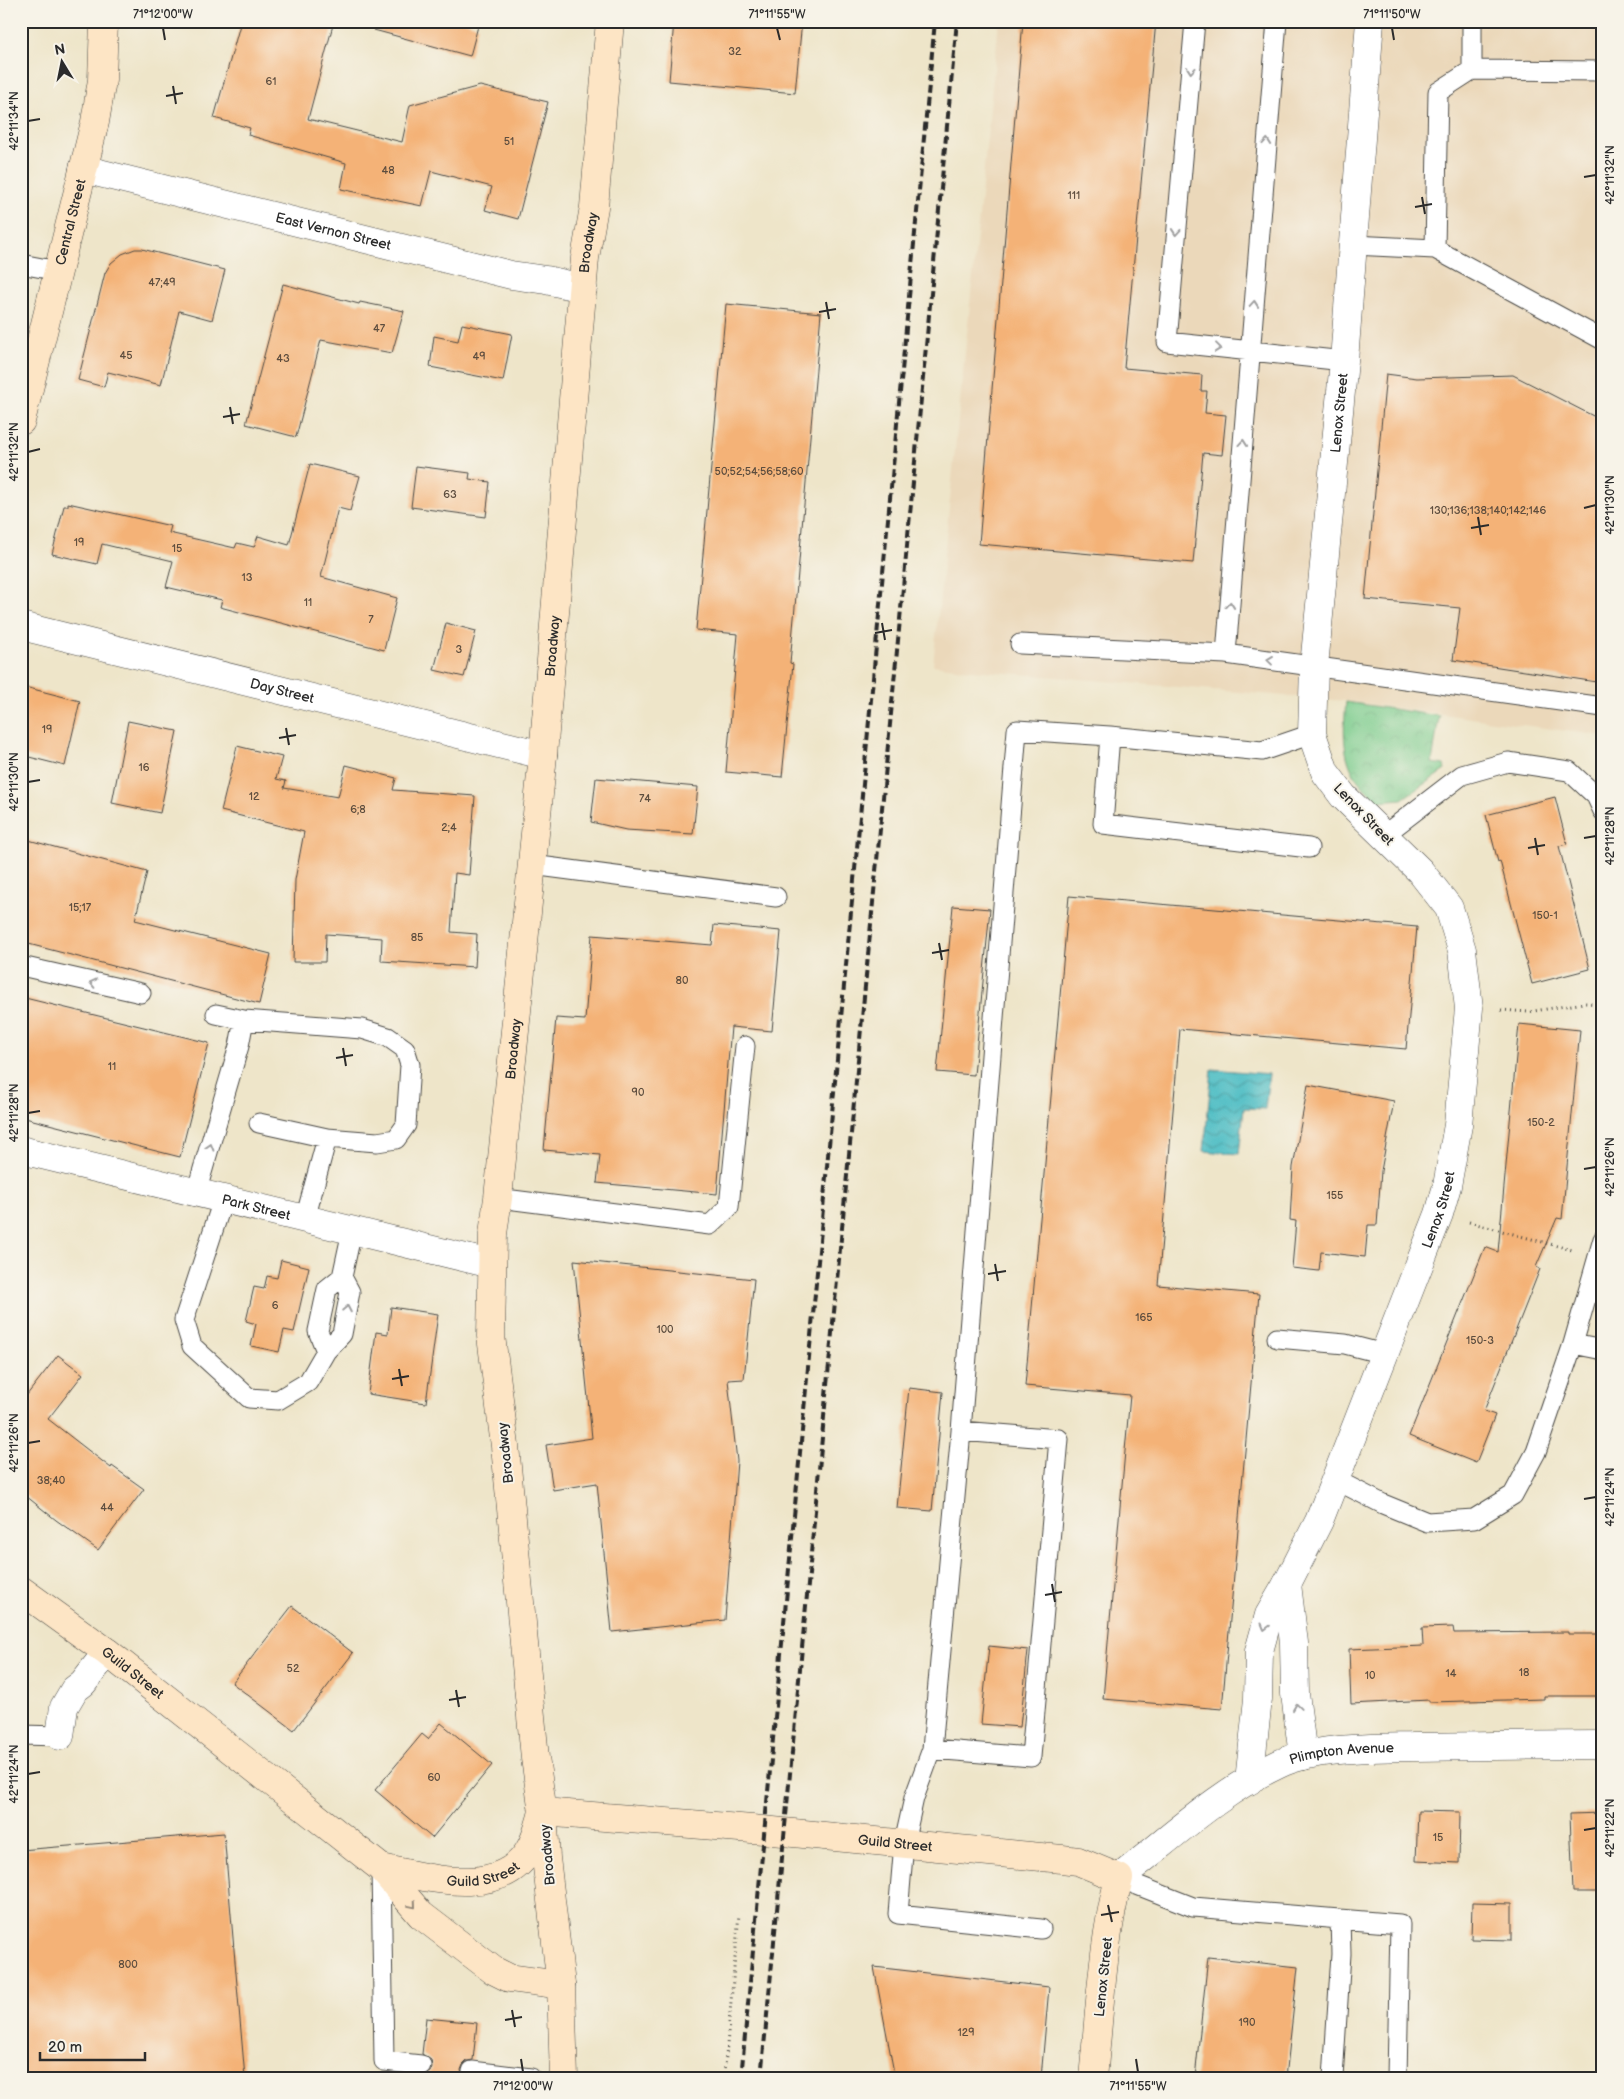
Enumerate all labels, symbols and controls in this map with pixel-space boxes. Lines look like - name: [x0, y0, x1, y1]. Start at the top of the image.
- text: 71°12'00"W: [133, 7, 193, 22]
- text: 71°11'55"W: [748, 7, 806, 22]
- text: 71°11'50"W: [1363, 7, 1421, 22]
- north arrow: [38, 38, 88, 88]
- text: N: [53, 40, 66, 59]
- house number: 32: [728, 45, 742, 58]
- one-way arrow: [1186, 66, 1197, 74]
- house number: 61: [266, 75, 276, 88]
- text: 42°11'34"N: [7, 91, 22, 151]
- house number: 51: [504, 135, 514, 148]
- one-way arrow: [1262, 137, 1273, 145]
- text: 42°11'32"N: [1603, 145, 1618, 205]
- house number: 48: [381, 164, 395, 177]
- street label: Central Street: [52, 177, 90, 267]
- house number: 111: [1068, 189, 1080, 202]
- street label: East Vernon Street: [274, 209, 394, 254]
- street label: Broadway: [576, 210, 602, 274]
- one-way arrow: [1171, 228, 1182, 236]
- house number: 47;49: [148, 276, 176, 289]
- one-way arrow: [1248, 299, 1259, 307]
- house number: 47: [373, 322, 386, 335]
- one-way arrow: [1214, 342, 1222, 353]
- house number: 45: [119, 349, 133, 362]
- house number: 49: [472, 350, 486, 363]
- house number: 43: [276, 352, 290, 365]
- street label: Lenox Street: [1327, 372, 1352, 454]
- text: 42°11'32"N: [7, 422, 22, 482]
- one-way arrow: [1237, 439, 1248, 447]
- house number: 50;52;54;56;58;60: [715, 465, 804, 478]
- text: 42°11'30"N: [1603, 475, 1618, 535]
- house number: 63: [443, 488, 457, 501]
- house number: 130;136;138;140;142;146: [1430, 504, 1547, 517]
- house number: 19: [74, 536, 84, 549]
- house number: 15: [172, 542, 182, 555]
- house number: 13: [241, 571, 253, 584]
- house number: 11: [304, 596, 312, 609]
- one-way arrow: [1224, 601, 1235, 609]
- house number: 7: [368, 613, 374, 626]
- street label: Broadway: [542, 614, 564, 677]
- house number: 3: [456, 643, 463, 656]
- one-way arrow: [1265, 655, 1273, 666]
- street label: Day Street: [248, 675, 316, 707]
- house number: 19: [42, 723, 52, 736]
- text: 42°11'30"N: [7, 752, 22, 812]
- house number: 16: [139, 761, 150, 774]
- street label: Lenox Street: [1330, 780, 1398, 849]
- house number: 12: [249, 790, 260, 803]
- house number: 74: [639, 792, 651, 805]
- house number: 6;8: [350, 803, 366, 816]
- text: 42°11'28"N: [1603, 806, 1618, 866]
- house number: 2;4: [441, 821, 457, 834]
- house number: 15;17: [69, 901, 92, 914]
- house number: 150-1: [1532, 909, 1558, 922]
- house number: 85: [411, 931, 423, 944]
- house number: 80: [676, 974, 689, 987]
- one-way arrow: [89, 978, 98, 989]
- street label: Broadway: [502, 1017, 525, 1080]
- house number: 11: [108, 1060, 116, 1073]
- text: 42°11'28"N: [7, 1083, 22, 1143]
- house number: 90: [632, 1086, 645, 1099]
- house number: 150-2: [1527, 1116, 1555, 1129]
- text: 42°11'26"N: [1603, 1137, 1618, 1197]
- one-way arrow: [205, 1143, 215, 1151]
- street label: Lenox Street: [1418, 1169, 1459, 1251]
- house number: 155: [1327, 1189, 1343, 1202]
- street label: Park Street: [220, 1191, 293, 1224]
- house number: 6: [272, 1299, 279, 1312]
- one-way arrow: [341, 1305, 352, 1313]
- house number: 165: [1135, 1311, 1153, 1324]
- house number: 100: [656, 1323, 674, 1336]
- house number: 150-3: [1466, 1334, 1494, 1347]
- text: 42°11'26"N: [7, 1413, 22, 1473]
- street label: Broadway: [494, 1421, 517, 1484]
- text: 42°11'24"N: [1603, 1467, 1618, 1527]
- house number: 38;40: [37, 1474, 66, 1487]
- house number: 44: [100, 1501, 114, 1514]
- one-way arrow: [1261, 1623, 1271, 1631]
- street label: Guild Street: [98, 1643, 168, 1703]
- house number: 52: [287, 1662, 300, 1675]
- house number: 18: [1519, 1666, 1529, 1679]
- house number: 14: [1446, 1667, 1457, 1680]
- house number: 10: [1365, 1669, 1376, 1682]
- one-way arrow: [1292, 1703, 1302, 1712]
- street label: Plimpton Avenue: [1287, 1739, 1394, 1768]
- text: 42°11'24"N: [7, 1744, 22, 1804]
- house number: 60: [427, 1771, 441, 1784]
- text: 42°11'22"N: [1603, 1798, 1618, 1858]
- street label: Broadway: [536, 1823, 559, 1886]
- street label: Guild Street: [857, 1831, 934, 1855]
- house number: 15: [1433, 1831, 1443, 1844]
- street label: Guild Street: [446, 1858, 524, 1890]
- one-way arrow: [407, 1900, 416, 1909]
- street label: Lenox Street: [1091, 1936, 1116, 2018]
- house number: 800: [118, 1958, 138, 1971]
- house number: 190: [1238, 2016, 1256, 2029]
- house number: 129: [957, 2026, 975, 2039]
- scale bar: [40, 2029, 145, 2061]
- text: 20 m: [48, 2038, 82, 2057]
- text: 71°12'00"W: [493, 2079, 553, 2094]
- text: 71°11'55"W: [1109, 2079, 1167, 2094]

